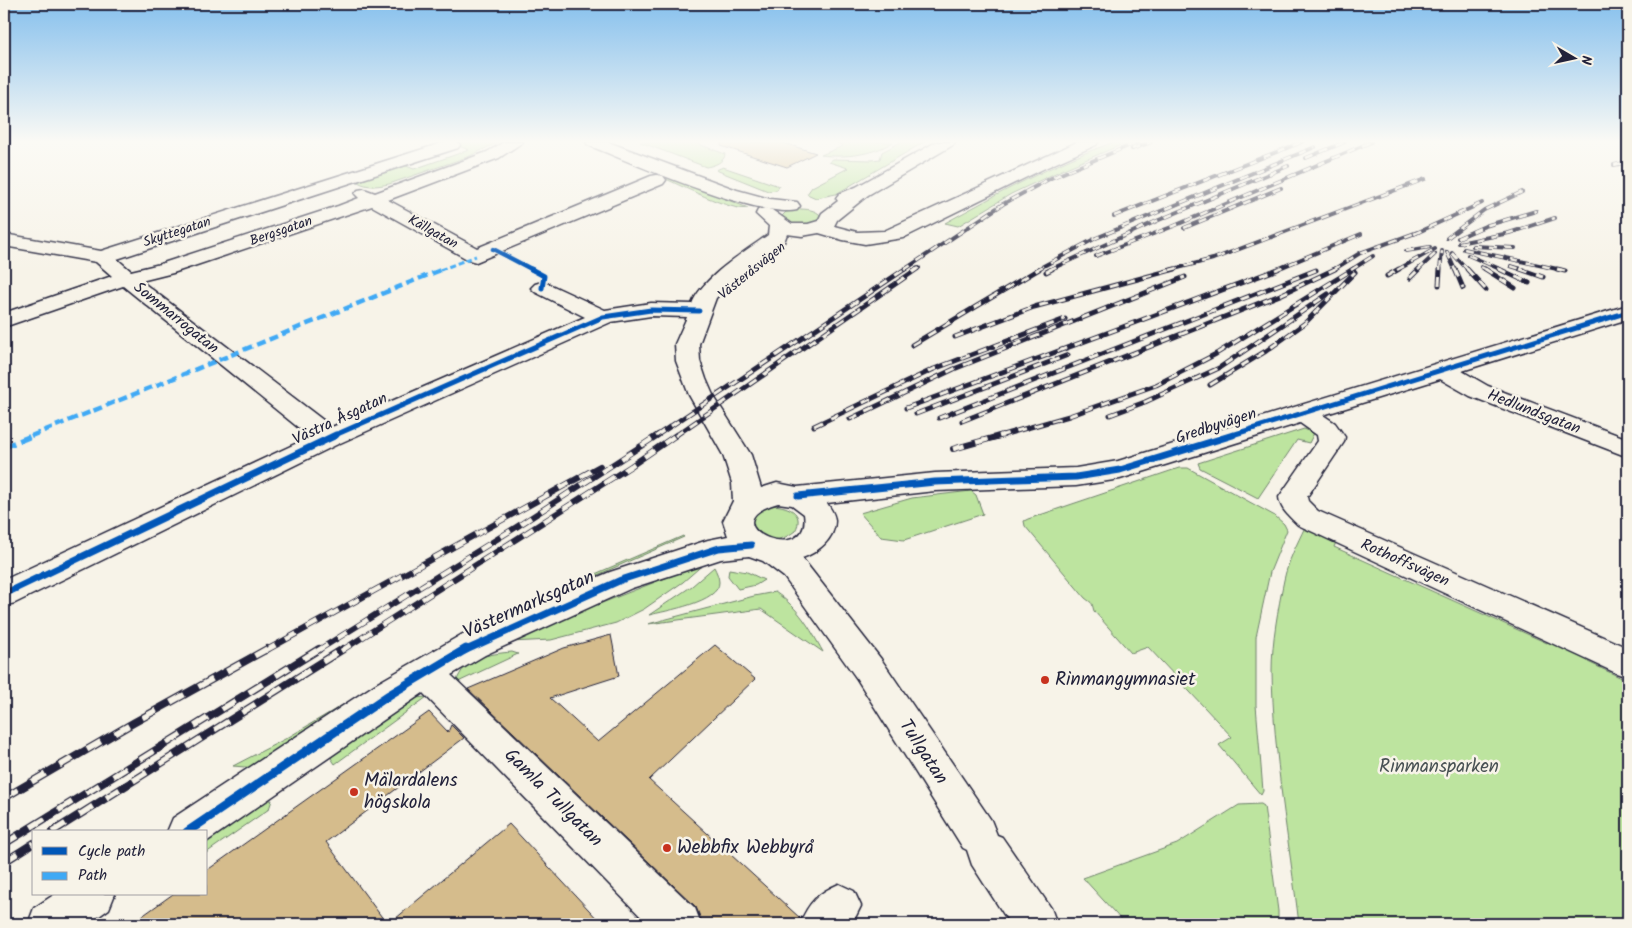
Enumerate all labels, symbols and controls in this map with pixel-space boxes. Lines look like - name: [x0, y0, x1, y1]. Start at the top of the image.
- north arrow: [1550, 32, 1600, 82]
- text: N: [1574, 54, 1597, 66]
- street label: Källgatan: [404, 209, 462, 255]
- street label: Bergsgatan: [247, 210, 315, 252]
- street label: Skyttegatan: [140, 211, 214, 253]
- street label: Västeråsvägen: [713, 237, 791, 305]
- street label: Sommarrogatan: [128, 276, 224, 360]
- street label: Hedlundsgatan: [1484, 383, 1584, 441]
- street label: Västra Åsgatan: [288, 386, 392, 452]
- street label: Gredbyvägen: [1172, 401, 1260, 451]
- street label: Rothoffsvägen: [1356, 532, 1454, 594]
- street label: Västermarksgatan: [458, 563, 600, 647]
- place label: Rinmangymnasiet: [1055, 665, 1196, 695]
- marker: Rinmangymnasiet: [1039, 674, 1051, 686]
- street label: Tullgatan: [891, 713, 955, 791]
- street label: Gamla Tullgatan: [497, 742, 609, 854]
- park label: Rinmansparken: [1379, 752, 1499, 782]
- place label: Mälardalens högskola: [364, 766, 458, 818]
- marker: Mälardalens högskola: [348, 786, 360, 798]
- legend: [32, 830, 208, 896]
- place label: Webbfix Webbyrå: [677, 833, 815, 863]
- text: Cycle path: [78, 840, 145, 864]
- marker: Webbfix Webbyrå: [661, 842, 673, 854]
- text: Path: [78, 864, 107, 888]

